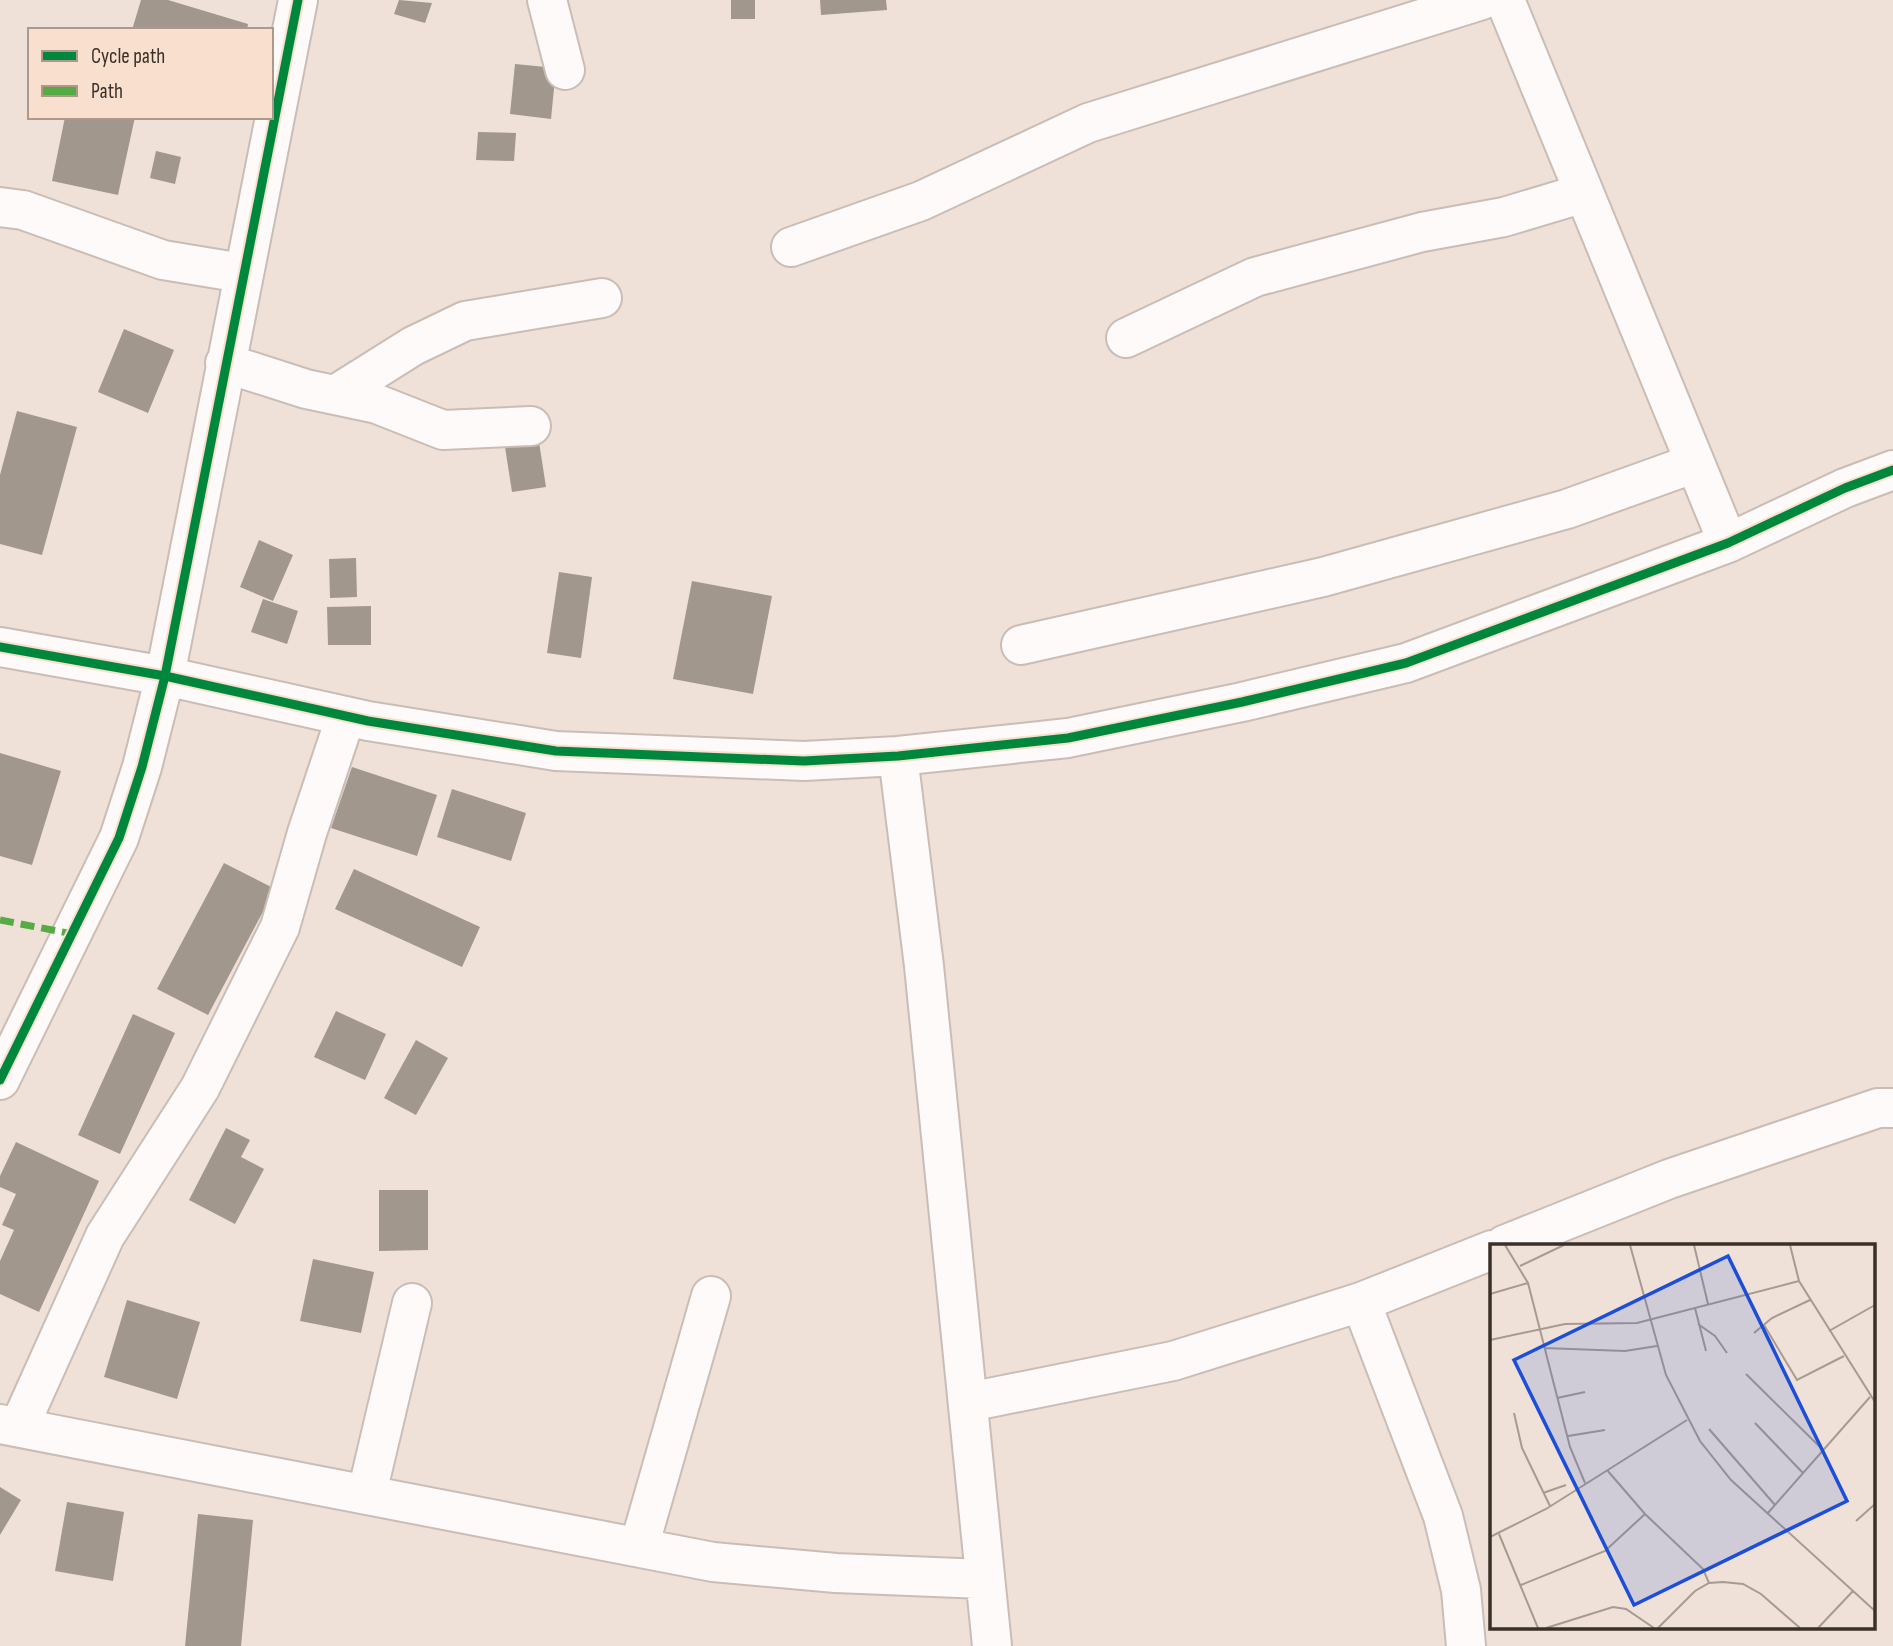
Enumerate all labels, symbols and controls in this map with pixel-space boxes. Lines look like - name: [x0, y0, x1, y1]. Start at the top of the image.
- legend: [28, 28, 273, 119]
- text: Cycle path: [91, 44, 165, 69]
- text: Path: [91, 79, 123, 104]
- inset map: [1490, 1244, 1876, 1628]

